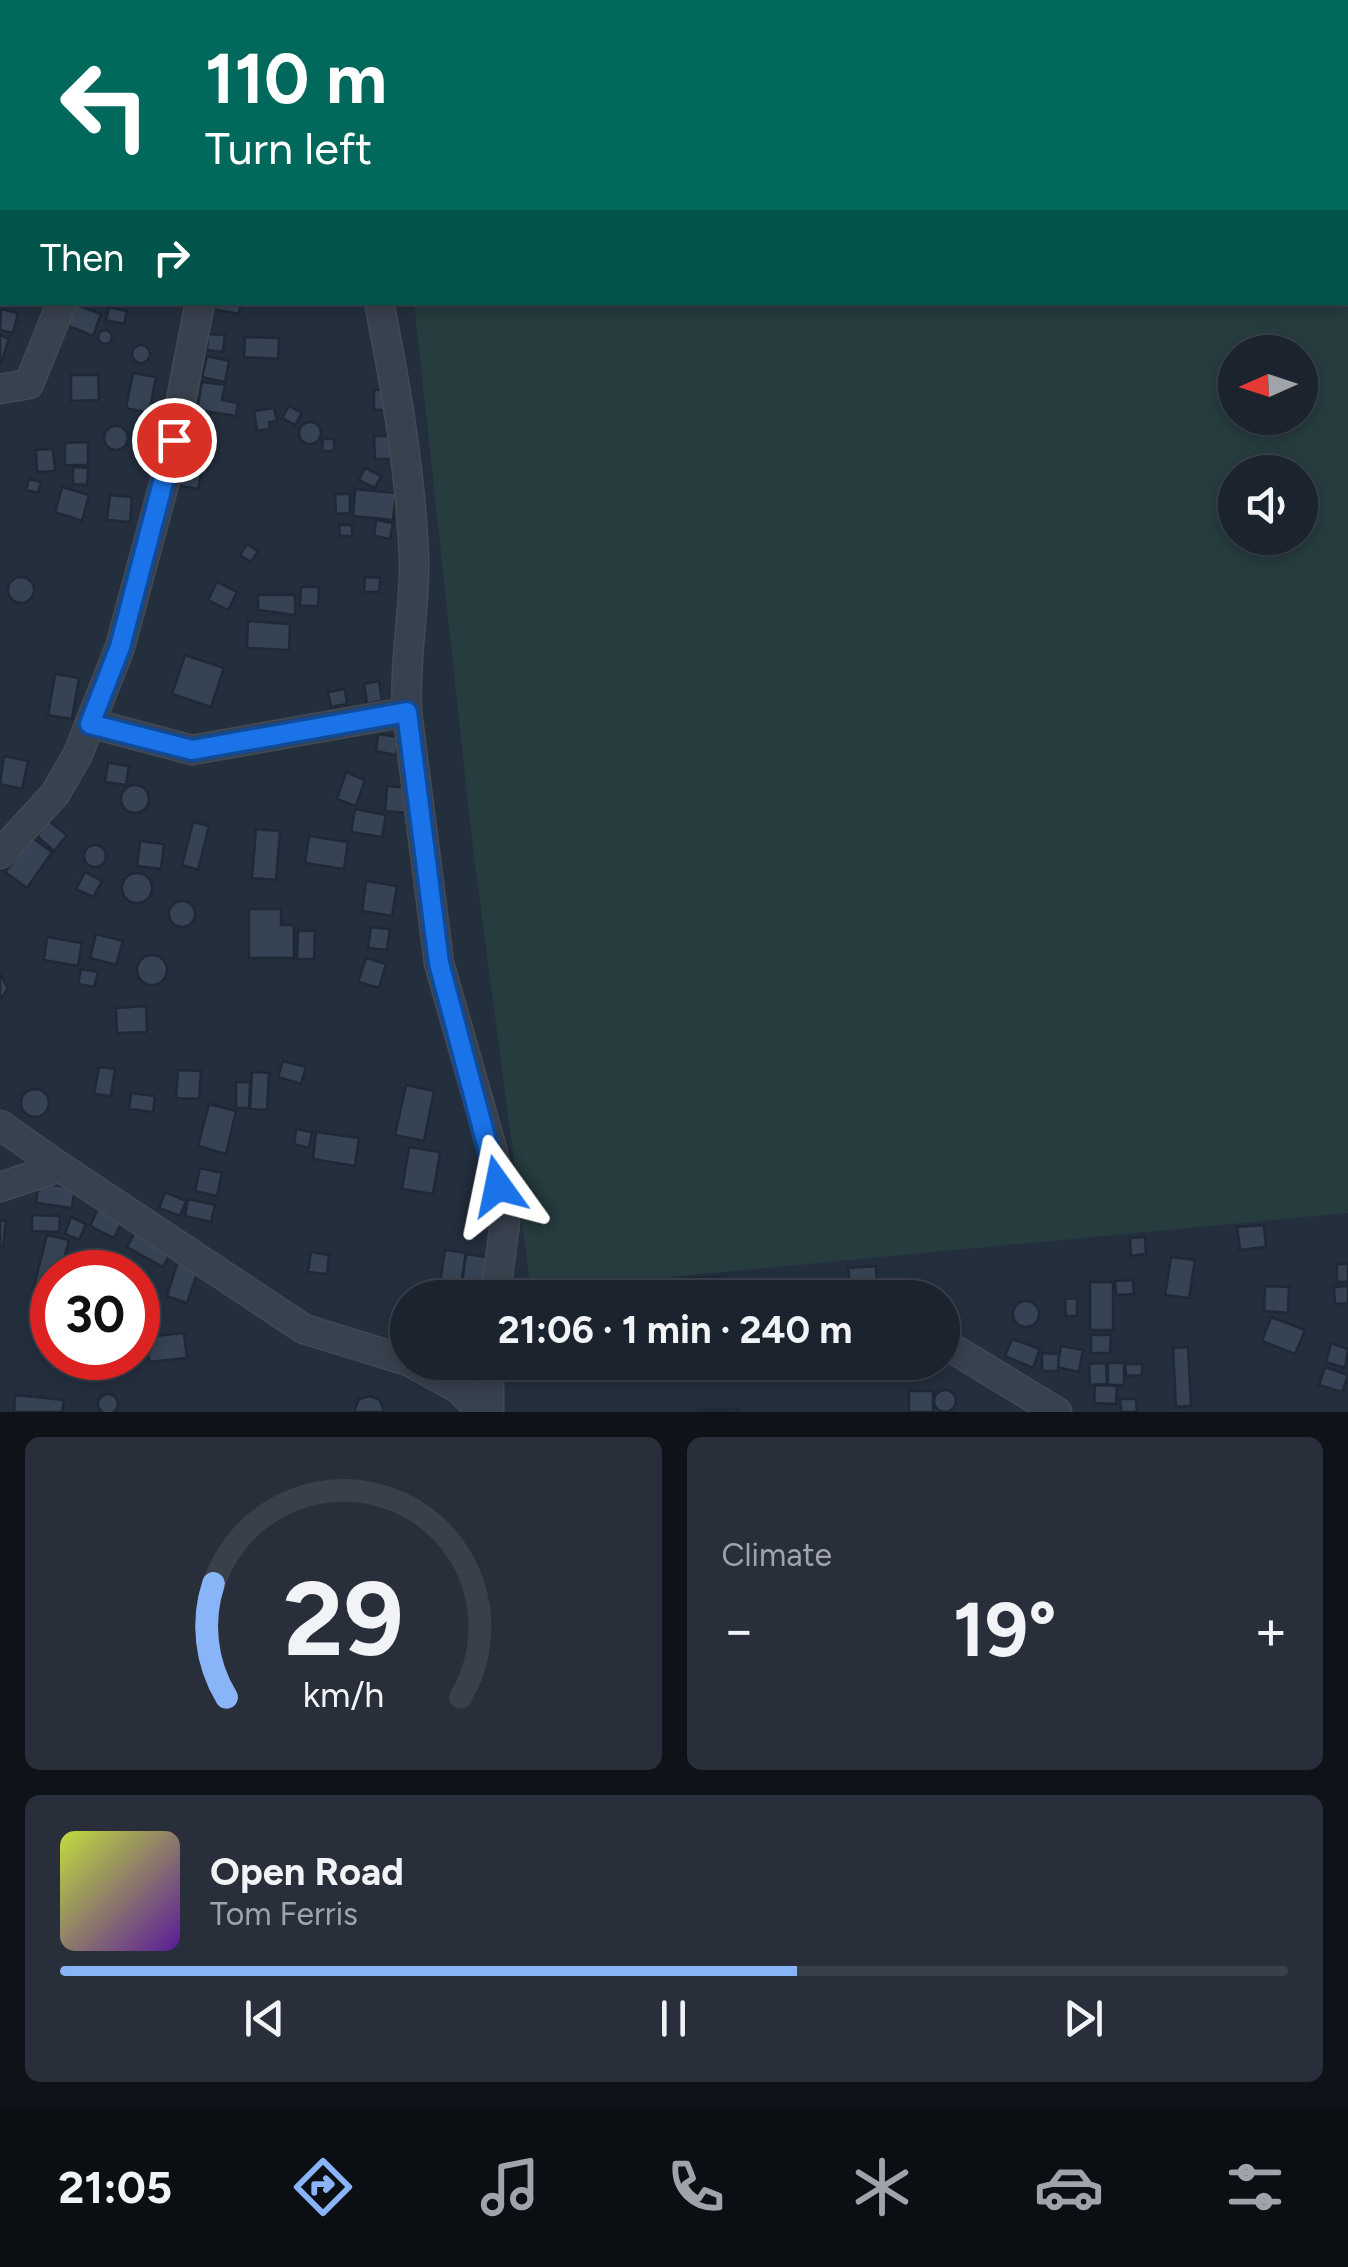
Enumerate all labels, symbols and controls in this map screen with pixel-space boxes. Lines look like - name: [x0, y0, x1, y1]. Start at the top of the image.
- text: 110 m: [205, 36, 387, 121]
- icon: left: [40, 40, 170, 170]
- text: Turn left: [205, 121, 372, 175]
- icon: right: [144, 230, 199, 285]
- text: Then: [40, 235, 124, 281]
- north arrow: [1218, 335, 1318, 435]
- map controls: [1218, 335, 1318, 555]
- pin: [132, 398, 217, 483]
- icon: arrive: [147, 413, 202, 468]
- button: sound: [1218, 455, 1318, 555]
- position arrow: [446, 1134, 550, 1238]
- speed limit sign: 30: [30, 1250, 160, 1380]
- text: 21:06 · 1 min · 240 m: [498, 1307, 852, 1353]
- text: Climate: [722, 1536, 832, 1574]
- text: 29: [283, 1556, 404, 1681]
- text: 19°: [953, 1585, 1057, 1675]
- text: −: [722, 1597, 756, 1663]
- text: +: [1254, 1597, 1288, 1663]
- text: km/h: [302, 1673, 384, 1716]
- text: Open Road: [210, 1849, 404, 1895]
- text: Tom Ferris: [210, 1895, 358, 1933]
- icon: previous: [237, 1991, 292, 2046]
- icon: pause: [646, 1991, 701, 2046]
- icon: next: [1056, 1991, 1111, 2046]
- icon: directions: [288, 2152, 358, 2222]
- icon: music: [475, 2152, 545, 2222]
- icon: phone: [661, 2152, 731, 2222]
- icon: climate: [847, 2152, 917, 2222]
- icon: car: [1034, 2152, 1104, 2222]
- icon: filters: [1220, 2152, 1290, 2222]
- text: 21:05: [58, 2160, 172, 2214]

